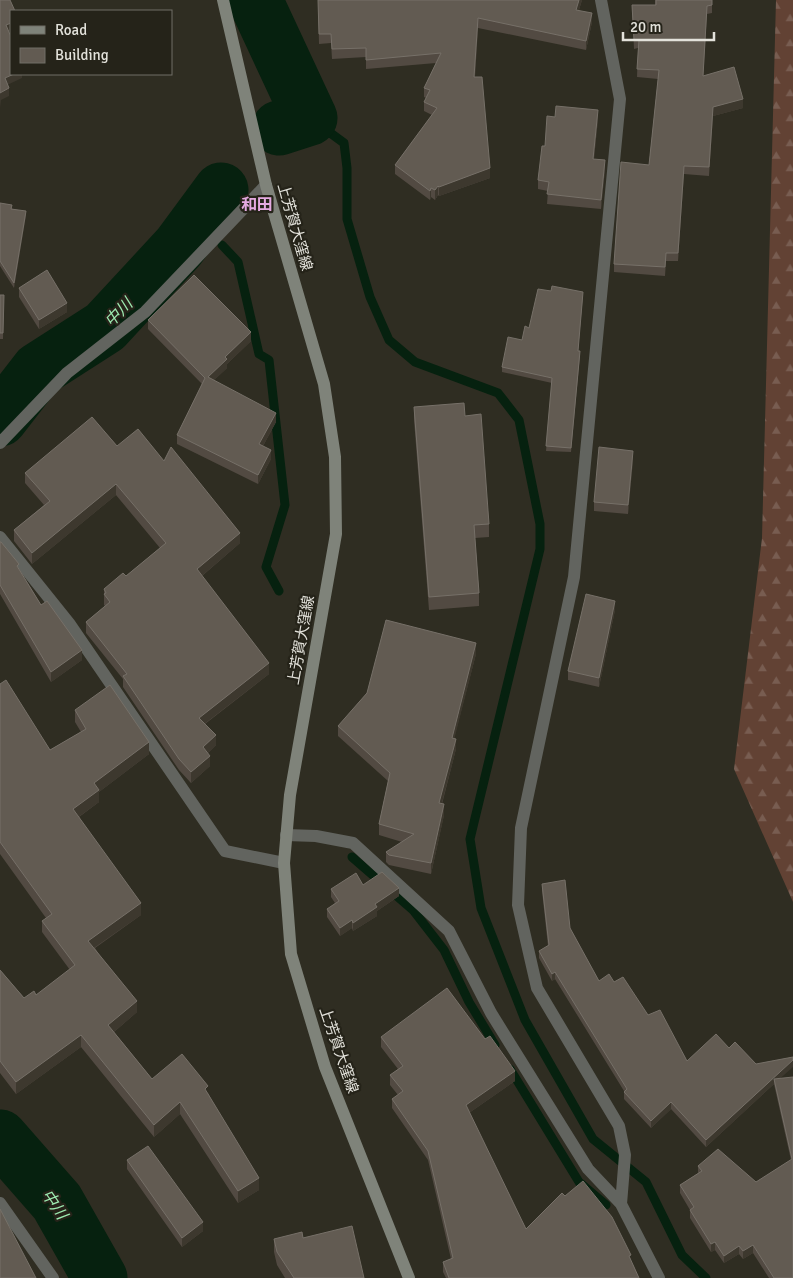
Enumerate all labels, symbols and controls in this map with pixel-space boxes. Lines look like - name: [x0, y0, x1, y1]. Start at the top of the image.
- legend: [10, 10, 172, 75]
- scale bar: [623, 10, 714, 42]
- text: 20 m: [630, 18, 661, 36]
- text: Road: [55, 21, 87, 39]
- text: Building: [55, 46, 109, 64]
- street label: 上芳賀大窪線: [274, 181, 316, 273]
- district label: 和田: [241, 195, 273, 215]
- water label: 中川: [100, 293, 138, 331]
- street label: 上芳賀大窪線: [284, 594, 318, 686]
- street label: 上芳賀大窪線: [316, 1005, 362, 1095]
- water label: 中川: [37, 1186, 73, 1225]

